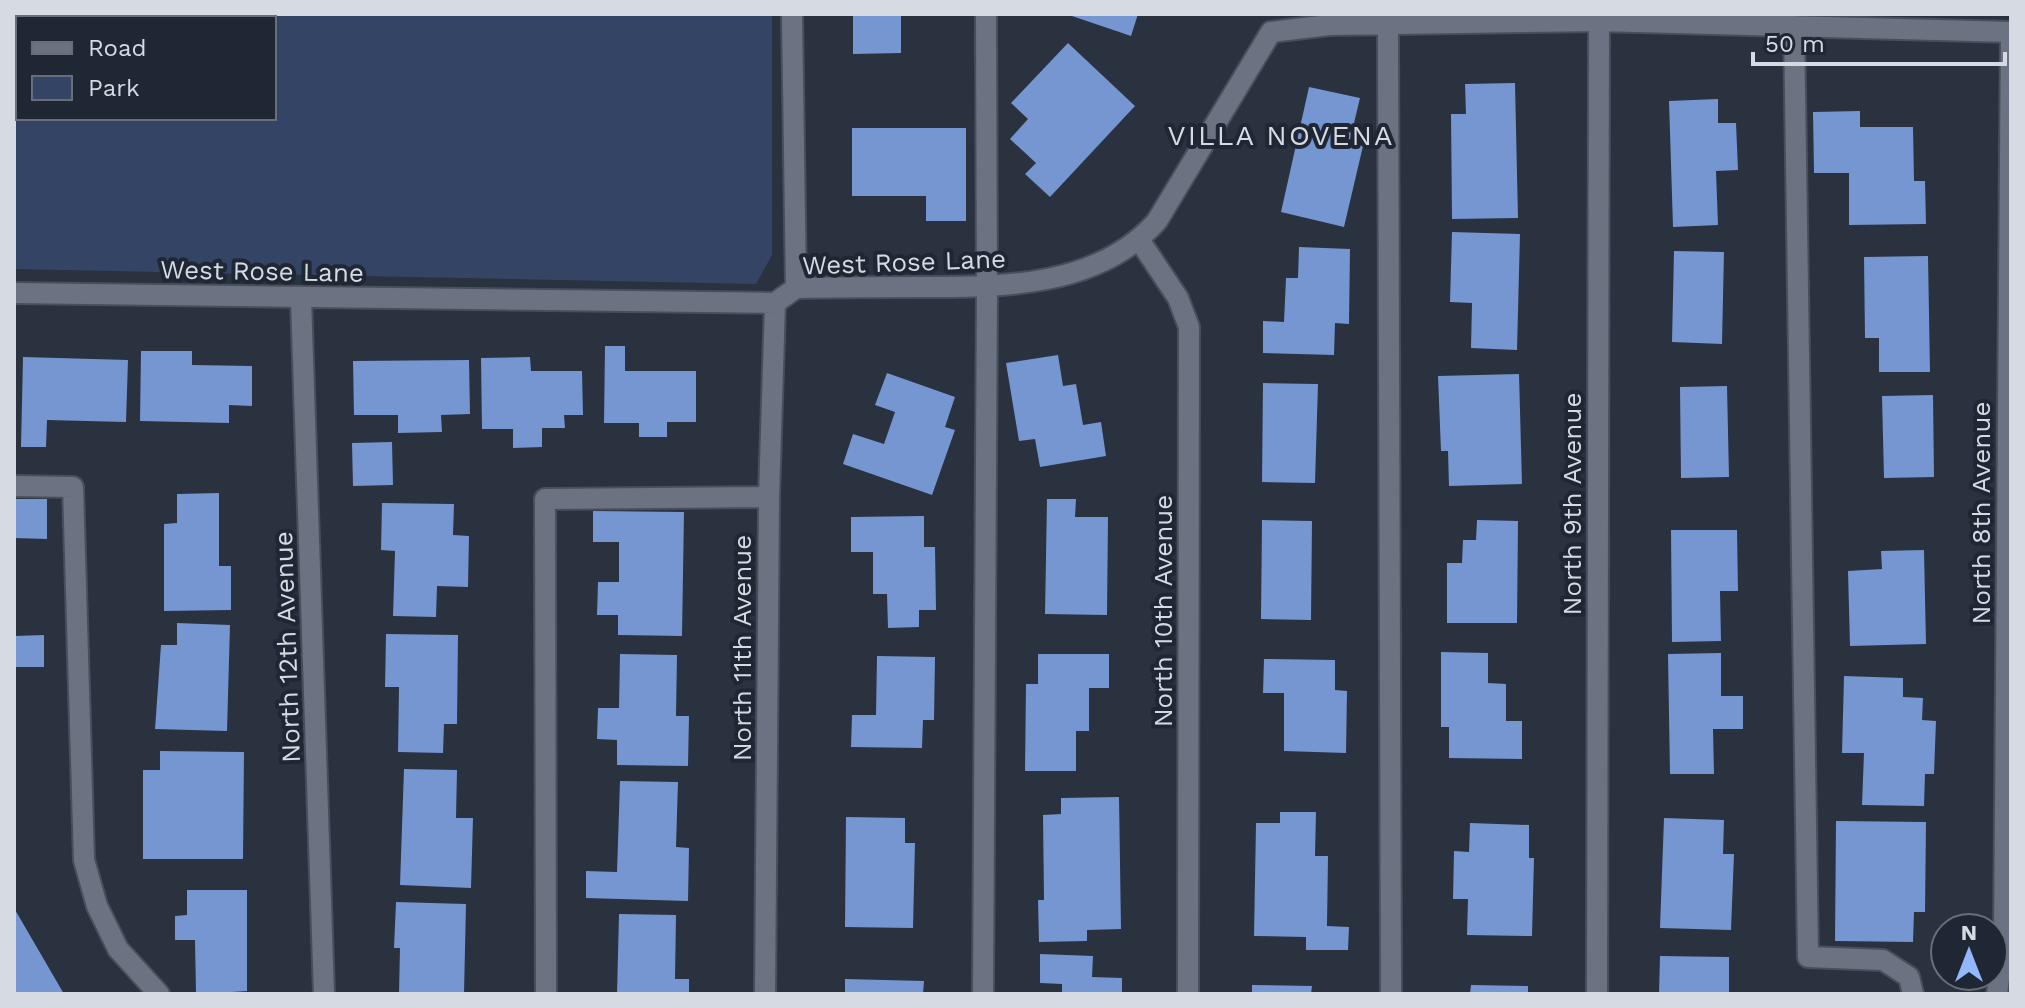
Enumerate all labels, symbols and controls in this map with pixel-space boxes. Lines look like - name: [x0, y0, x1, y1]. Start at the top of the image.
- legend: [16, 16, 276, 120]
- scale bar: [1753, 16, 2005, 66]
- text: 50 m: [1765, 30, 1825, 58]
- text: Road: [88, 34, 147, 62]
- text: Park: [88, 74, 140, 102]
- district label: VILLA NOVENA: [1168, 119, 1394, 152]
- street label: West Rose Lane: [802, 243, 1006, 281]
- street label: West Rose Lane: [160, 254, 364, 288]
- street label: North 9th Avenue: [1557, 393, 1587, 615]
- street label: North 8th Avenue: [1966, 402, 1996, 624]
- street label: North 10th Avenue: [1148, 495, 1178, 727]
- street label: North 12th Avenue: [268, 531, 306, 763]
- street label: North 11th Avenue: [727, 535, 757, 761]
- north arrow: [1929, 912, 2009, 992]
- text: N: [1961, 920, 1977, 945]

